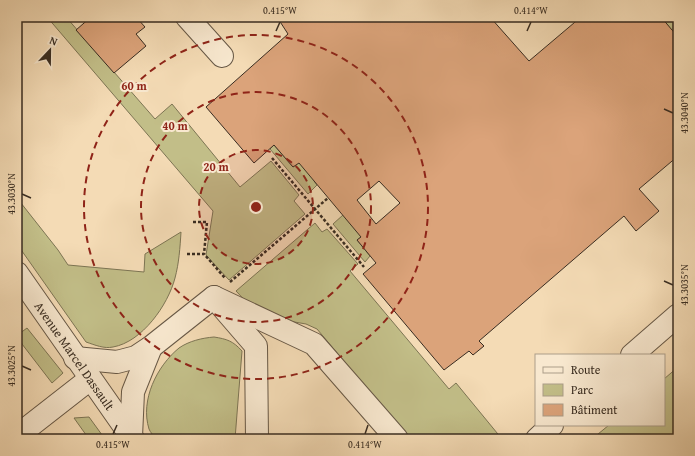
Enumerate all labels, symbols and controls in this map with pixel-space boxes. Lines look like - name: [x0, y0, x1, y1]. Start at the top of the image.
- text: 0.415°W: [263, 3, 297, 18]
- text: 0.414°W: [514, 3, 548, 18]
- north arrow: [30, 30, 70, 70]
- text: N: [47, 32, 61, 50]
- text: 60 m: [121, 77, 147, 94]
- text: 43.3040°N: [677, 92, 692, 134]
- text: 40 m: [162, 117, 188, 134]
- text: 20 m: [203, 158, 229, 175]
- text: 43.3030°N: [4, 173, 19, 215]
- centre of rings: [249, 200, 263, 214]
- text: 43.3035°N: [677, 264, 692, 306]
- street label: Avenue Marcel Dassault: [30, 298, 119, 415]
- text: 43.3025°N: [4, 345, 19, 387]
- legend: [535, 354, 665, 426]
- text: Route: [571, 361, 601, 378]
- text: Parc: [571, 381, 594, 398]
- text: Bâtiment: [571, 401, 618, 418]
- text: 0.415°W: [96, 437, 130, 452]
- text: 0.414°W: [348, 437, 382, 452]

